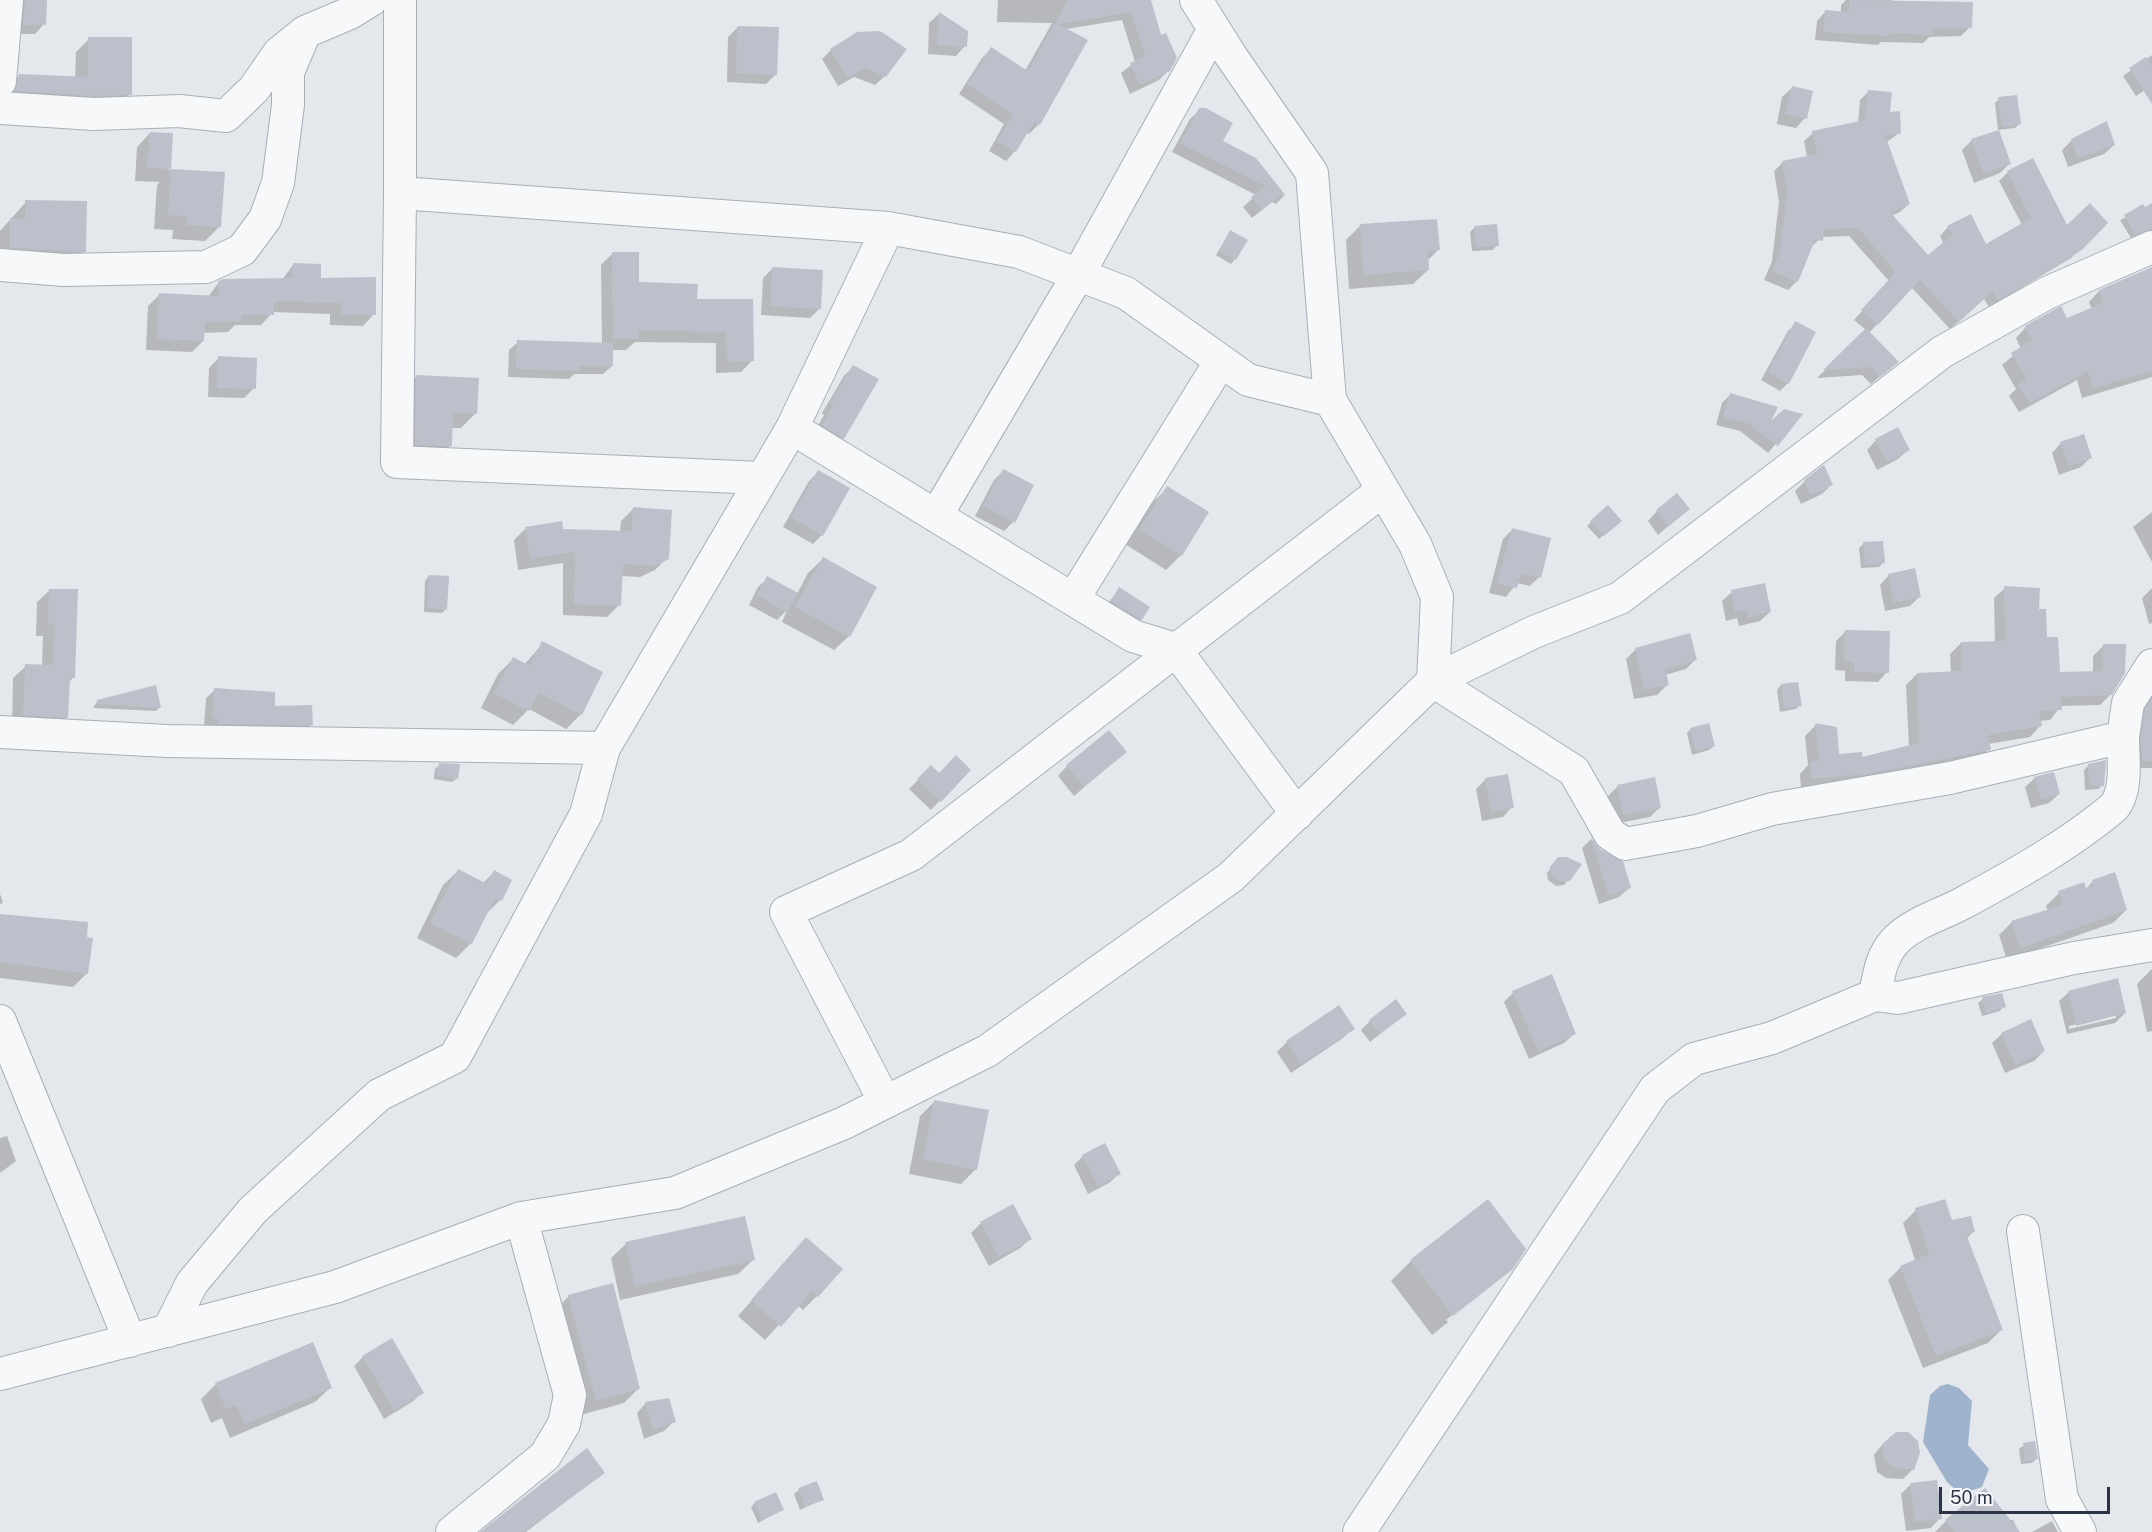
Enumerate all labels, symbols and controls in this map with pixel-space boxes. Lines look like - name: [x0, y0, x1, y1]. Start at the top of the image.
- scale bar: [1942, 1475, 2113, 1513]
- text: 50 m: [1950, 1487, 1993, 1508]

